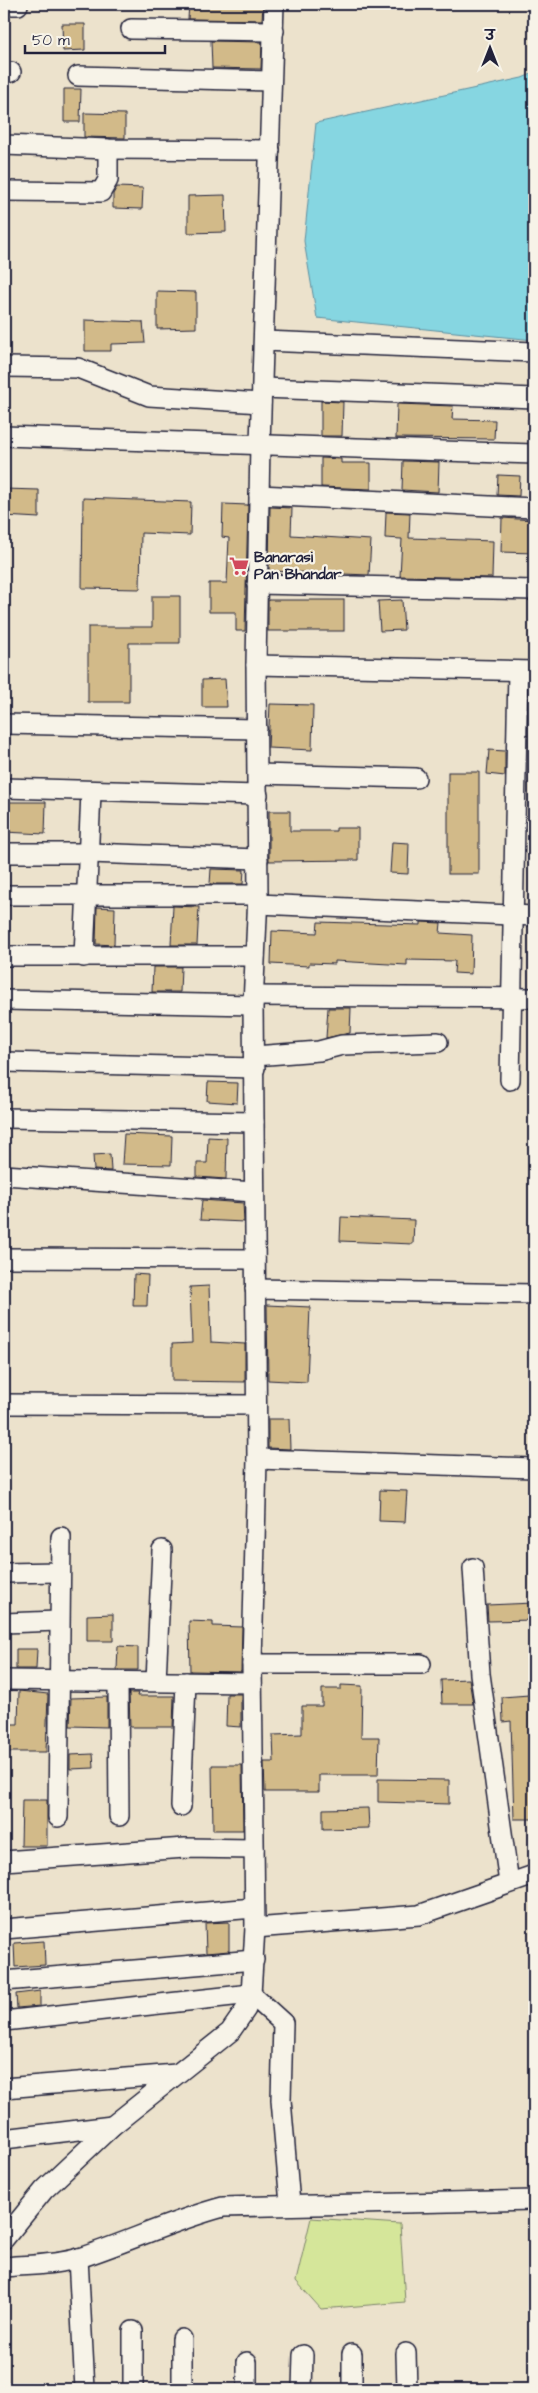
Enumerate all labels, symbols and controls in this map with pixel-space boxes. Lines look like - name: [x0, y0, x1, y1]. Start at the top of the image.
- scale bar: [25, 22, 165, 54]
- north arrow: [466, 22, 516, 72]
- text: उ: [483, 26, 496, 46]
- text: 50 m: [32, 30, 70, 51]
- place label: Banarasi Pan Bhandar: [254, 547, 342, 585]
- supermarket icon: Banarasi Pan Bhandar: [228, 555, 250, 577]

